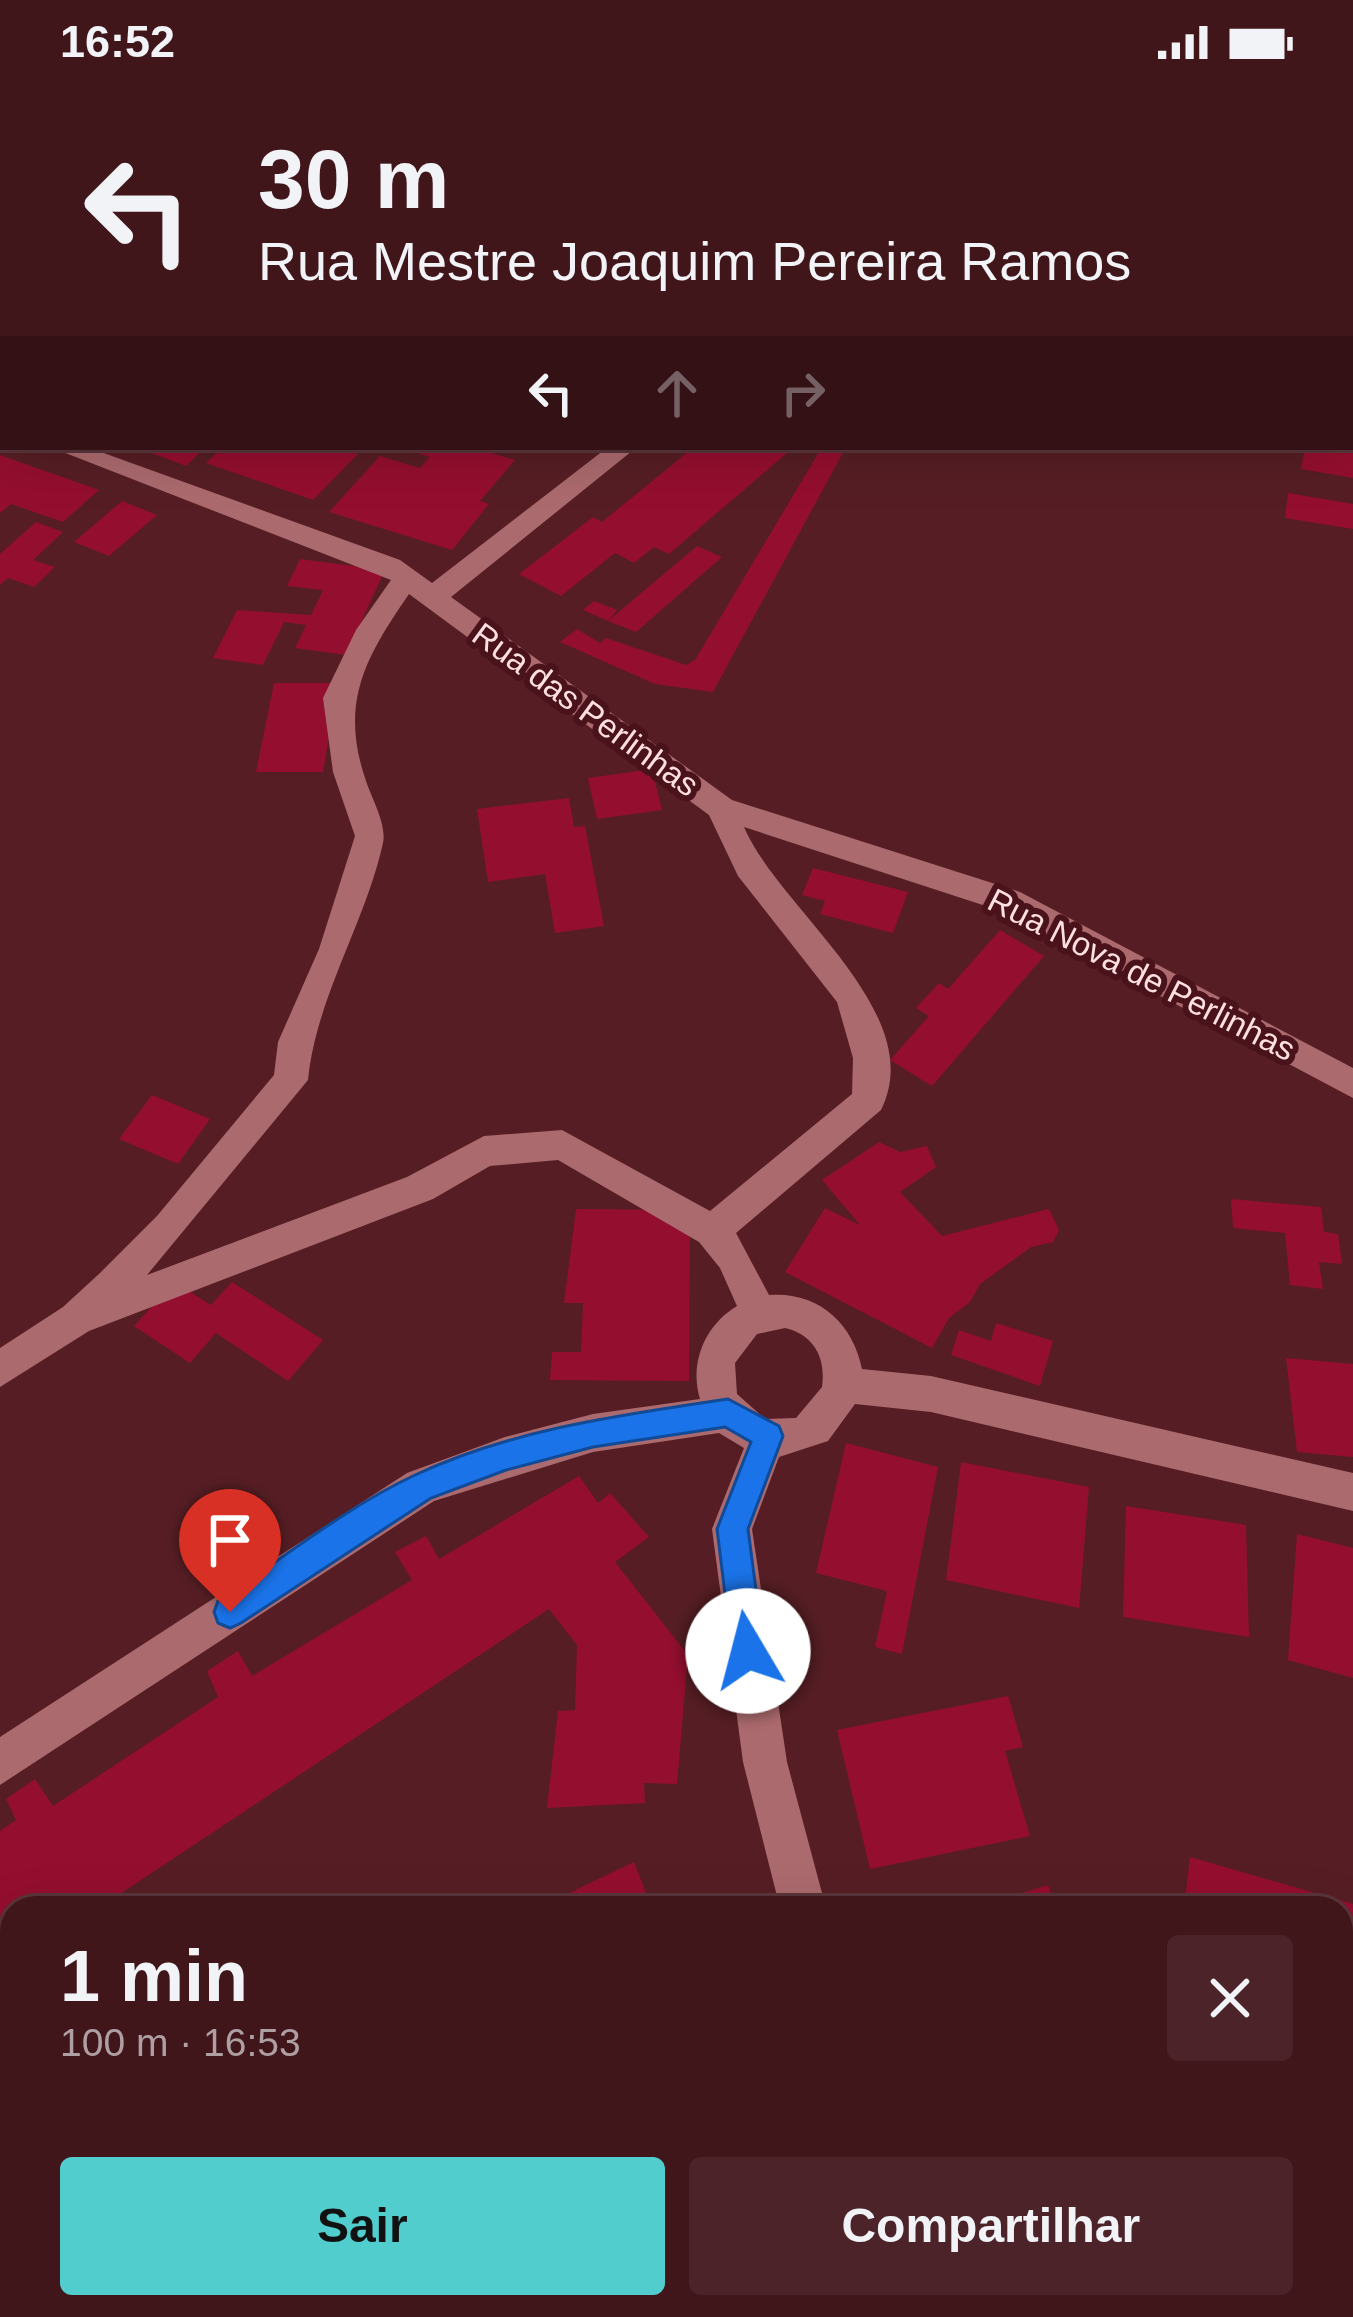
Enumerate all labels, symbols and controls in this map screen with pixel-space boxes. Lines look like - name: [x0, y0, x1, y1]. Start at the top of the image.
- text: 16:52: [60, 16, 175, 67]
- icon: left: [60, 132, 216, 288]
- text: 30 m: [258, 132, 449, 226]
- text: Rua Mestre Joaquim Pereira Ramos: [258, 231, 1131, 291]
- icon: left: [518, 360, 584, 426]
- icon: ahead: [644, 360, 710, 426]
- icon: right: [770, 360, 836, 426]
- street label: Rua das Perlinhas: [466, 615, 706, 804]
- street label: Rua Nova de Perlinhas: [982, 881, 1301, 1068]
- pin: [179, 1489, 281, 1612]
- icon: arrive: [197, 1507, 263, 1573]
- position arrow: [685, 1588, 811, 1714]
- button: close: [1167, 1935, 1293, 2061]
- text: 1 min: [60, 1936, 248, 2016]
- text: 100 m · 16:53: [60, 2021, 301, 2064]
- button: Sair: [60, 2157, 665, 2295]
- button: Compartilhar: [689, 2157, 1293, 2295]

